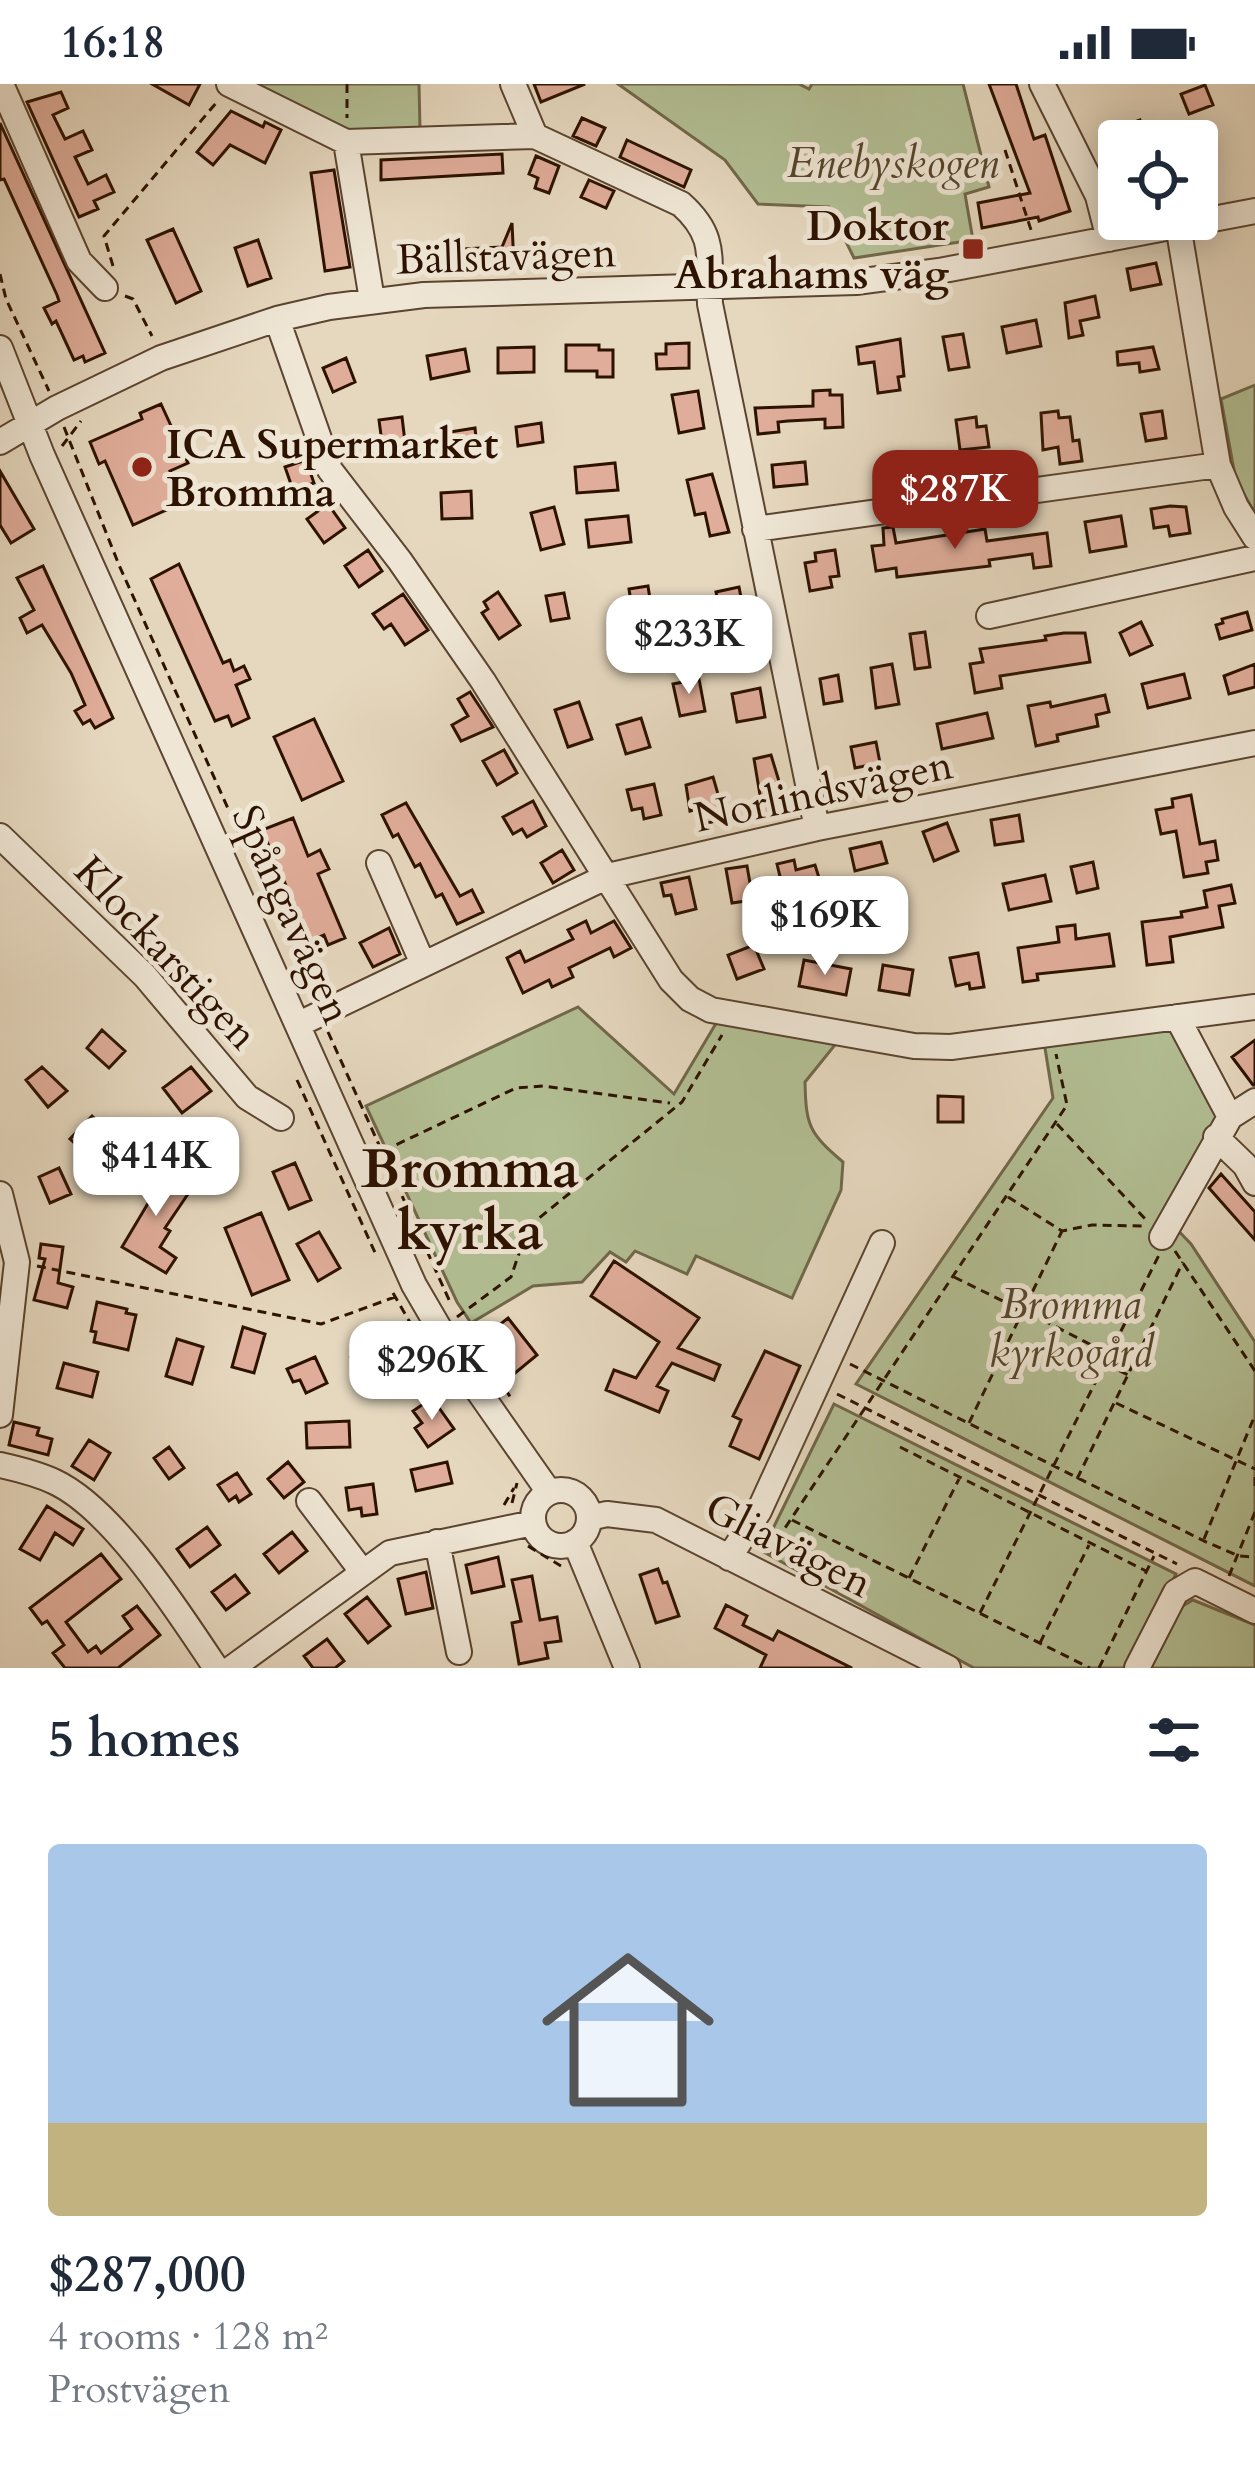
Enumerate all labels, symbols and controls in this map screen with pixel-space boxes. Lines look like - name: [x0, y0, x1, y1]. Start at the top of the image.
- text: 16:18: [60, 12, 165, 73]
- map controls: [1098, 120, 1218, 240]
- button: locate: [1098, 120, 1218, 240]
- park label: Enebyskogen: [787, 135, 999, 192]
- place label: Doktor Abrahams väg: [674, 198, 949, 303]
- street label: Bällstavägen: [395, 224, 617, 289]
- marker: Doktor Abrahams väg: [960, 236, 986, 262]
- place label: ICA Supermarket Bromma: [166, 416, 498, 521]
- pin: $287K: [871, 450, 1039, 552]
- marker: ICA Supermarket Bromma: [129, 454, 155, 480]
- text: $287K: [899, 462, 1011, 515]
- pin: $233K: [605, 595, 773, 697]
- text: $233K: [633, 607, 745, 660]
- street label: Norlindsvägen: [689, 736, 958, 847]
- street label: Spångavägen: [218, 796, 365, 1033]
- street label: Klockarstigen: [61, 844, 270, 1062]
- pin: $169K: [741, 876, 909, 978]
- text: $169K: [769, 888, 881, 941]
- pin: $414K: [72, 1117, 240, 1219]
- text: $414K: [100, 1129, 212, 1182]
- district label: Bromma kyrka: [361, 1134, 579, 1269]
- park label: Bromma kyrkogård: [989, 1276, 1155, 1381]
- pin: $296K: [348, 1321, 516, 1423]
- text: $296K: [376, 1333, 488, 1386]
- street label: Gliavägen: [695, 1479, 882, 1612]
- text: 5 homes: [48, 1705, 240, 1775]
- icon: filters: [1141, 1707, 1207, 1773]
- icon: home: [520, 1922, 736, 2138]
- text: $287,000: [48, 2240, 246, 2310]
- text: 4 rooms · 128 m²: [48, 2310, 328, 2363]
- text: Prostvägen: [48, 2363, 230, 2416]

